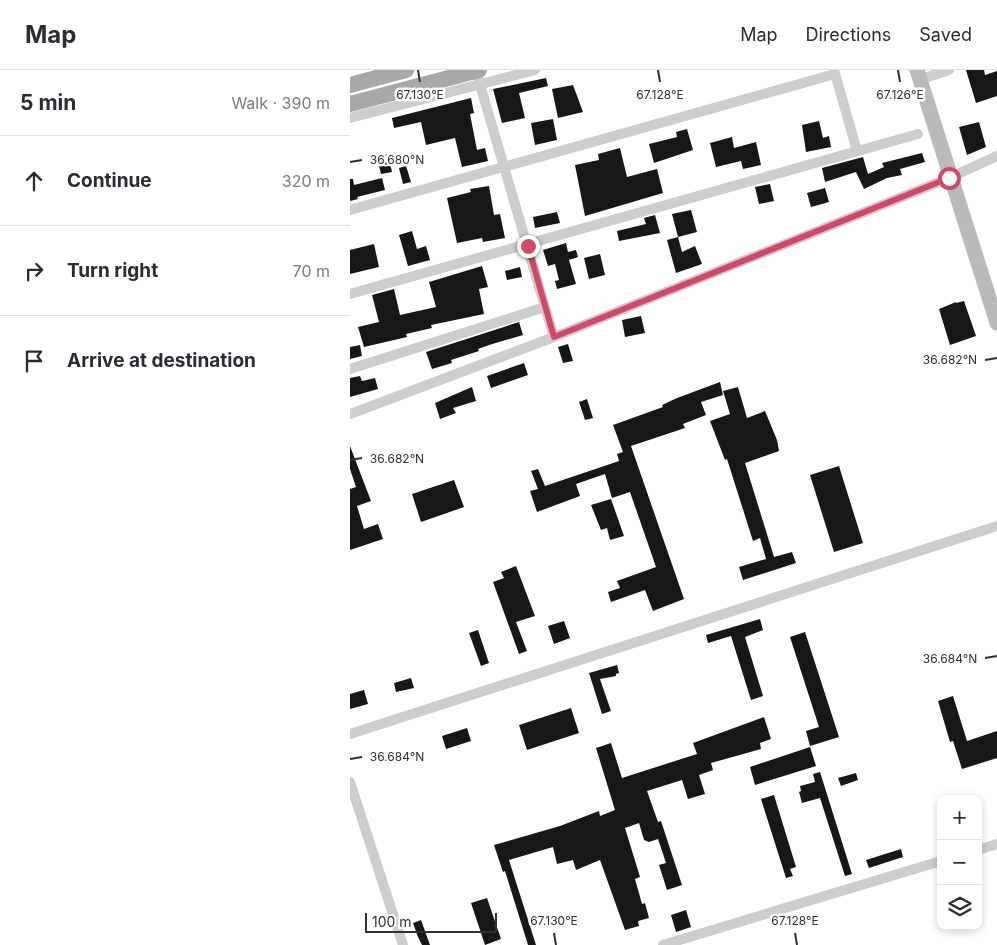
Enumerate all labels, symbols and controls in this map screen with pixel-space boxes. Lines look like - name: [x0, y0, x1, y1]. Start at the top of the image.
- text: Map: [25, 20, 76, 49]
- text: Map: [740, 24, 778, 45]
- text: Directions: [806, 24, 891, 45]
- text: Saved: [919, 24, 972, 45]
- text: 67.130°E: [396, 87, 444, 102]
- text: 67.128°E: [636, 87, 684, 102]
- text: 67.126°E: [876, 87, 924, 102]
- text: 5 min: [20, 90, 76, 115]
- text: Walk · 390 m: [231, 93, 330, 113]
- text: 36.680°N: [370, 152, 424, 167]
- icon: ahead: [20, 167, 48, 195]
- route start: [938, 167, 961, 190]
- text: Continue: [67, 169, 152, 192]
- text: 320 m: [282, 171, 330, 191]
- route end: [517, 235, 540, 258]
- icon: right: [20, 257, 48, 285]
- text: Turn right: [67, 259, 158, 282]
- text: 70 m: [293, 261, 330, 281]
- icon: arrive: [20, 347, 48, 375]
- text: Arrive at destination: [67, 349, 256, 372]
- text: 36.682°N: [923, 352, 977, 367]
- text: 36.682°N: [370, 451, 424, 466]
- text: 36.684°N: [923, 651, 977, 666]
- text: 36.684°N: [370, 749, 424, 764]
- map controls: [937, 795, 982, 930]
- button: +: [937, 795, 982, 840]
- button: −: [937, 840, 982, 885]
- button: layers: [937, 885, 982, 930]
- scale bar: [365, 910, 498, 933]
- text: 100 m: [372, 913, 412, 930]
- text: 67.130°E: [530, 913, 578, 928]
- text: 67.128°E: [771, 913, 819, 928]

